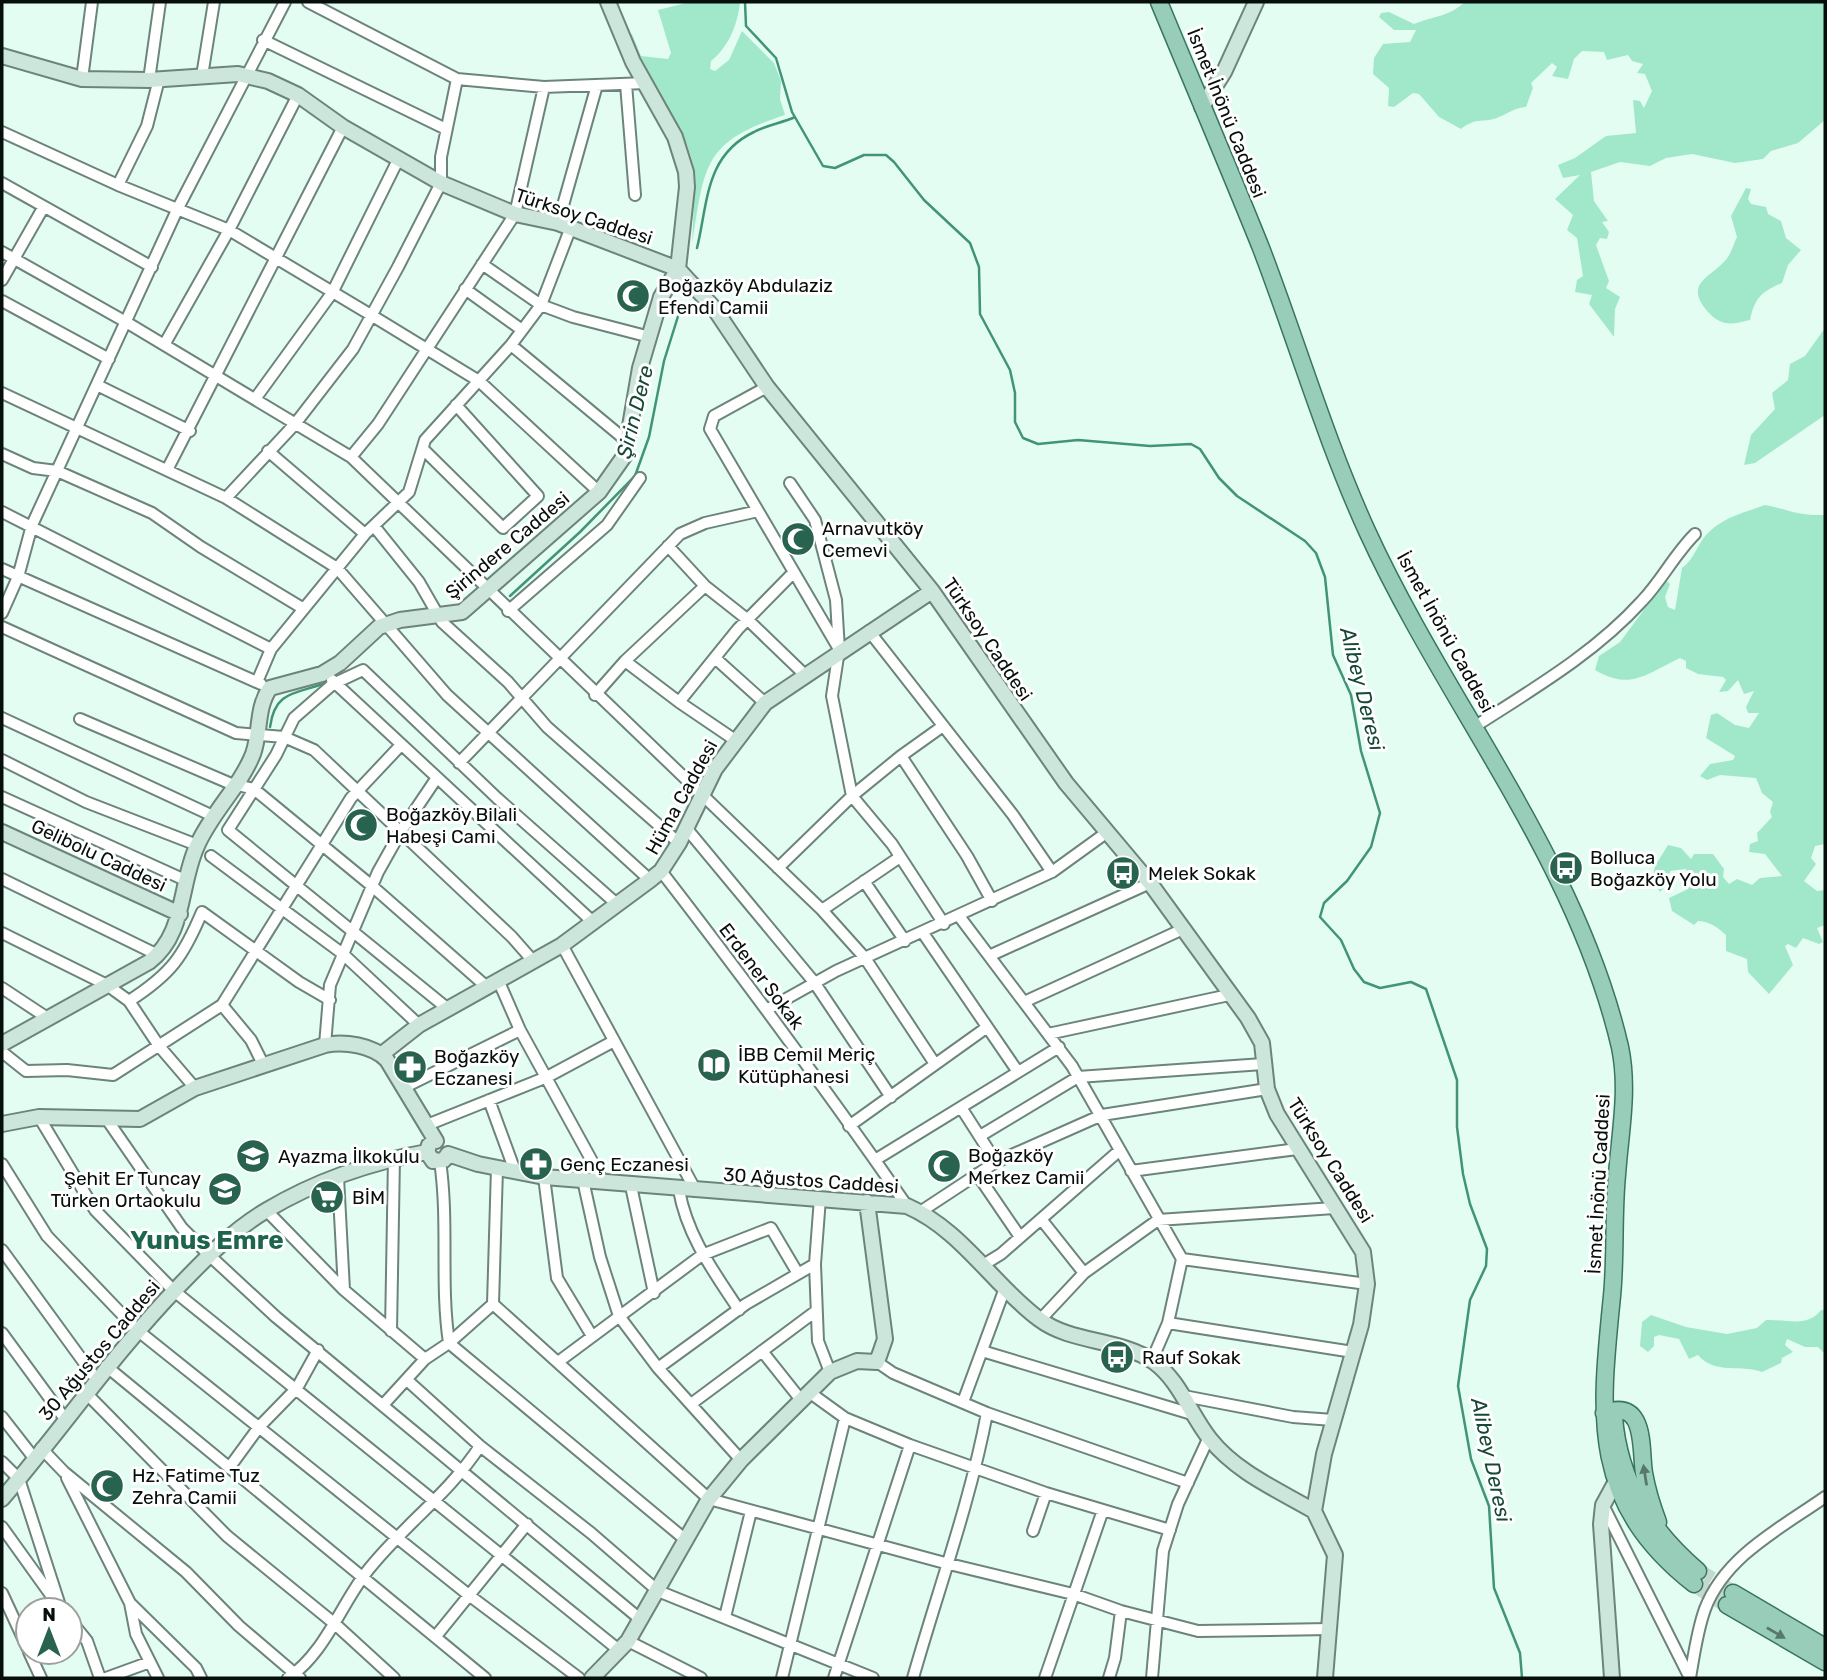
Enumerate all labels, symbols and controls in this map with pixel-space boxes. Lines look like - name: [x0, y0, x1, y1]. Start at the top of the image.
- street label: İsmet İnönü Caddesi: [1182, 25, 1271, 201]
- street label: Türksoy Caddesi: [512, 183, 656, 250]
- place label: Boğazköy Abdulaziz Efendi Camii: [658, 274, 833, 319]
- mosque icon: Boğazköy Abdulaziz Efendi Camii: [614, 277, 652, 315]
- water label: Şirin Dere: [611, 362, 658, 461]
- street label: Şirindere Caddesi: [441, 487, 574, 604]
- place label: Arnavutköy Cemevi: [822, 517, 924, 562]
- mosque icon: Arnavutköy Cemevi: [779, 520, 817, 558]
- street label: İsmet İnönü Caddesi: [1392, 548, 1499, 717]
- street label: Türksoy Caddesi: [938, 573, 1037, 705]
- water label: Alibey Deresi: [1335, 624, 1390, 754]
- street label: Hüma Caddesi: [640, 736, 722, 859]
- place label: Boğazköy Bilali Habeşi Cami: [386, 803, 517, 848]
- mosque icon: Boğazköy Bilali Habeşi Cami: [342, 806, 380, 844]
- street label: Gelibolu Caddesi: [28, 814, 170, 897]
- place label: Bolluca Boğazköy Yolu: [1590, 846, 1717, 891]
- bus stop icon: Bolluca Boğazköy Yolu: [1547, 849, 1585, 887]
- bus stop icon: Melek Sokak: [1104, 854, 1142, 892]
- place label: Melek Sokak: [1148, 862, 1256, 885]
- street label: Erdener Sokak: [714, 919, 809, 1034]
- place label: İBB Cemil Meriç Kütüphanesi: [738, 1043, 875, 1088]
- place label: Boğazköy Eczanesi: [434, 1045, 519, 1090]
- library icon: İBB Cemil Meriç Kütüphanesi: [695, 1046, 733, 1084]
- pharmacy icon: Boğazköy Eczanesi: [391, 1048, 429, 1086]
- street label: Türksoy Caddesi: [1283, 1093, 1378, 1227]
- street label: İsmet İnönü Caddesi: [1582, 1093, 1615, 1275]
- school or university icon: Ayazma İlkokulu: [234, 1137, 272, 1175]
- place label: Boğazköy Merkez Camii: [968, 1144, 1084, 1189]
- place label: Ayazma İlkokulu: [278, 1145, 420, 1168]
- pharmacy icon: Genç Eczanesi: [517, 1145, 555, 1183]
- mosque icon: Boğazköy Merkez Camii: [925, 1147, 963, 1185]
- place label: Genç Eczanesi: [560, 1153, 689, 1176]
- street label: 30 Ağustos Caddesi: [722, 1163, 900, 1198]
- place label: Şehit Er Tuncay Türken Ortaokulu: [51, 1167, 201, 1212]
- school or university icon: Şehit Er Tuncay Türken Ortaokulu: [206, 1170, 244, 1208]
- supermarket icon: BİM: [308, 1178, 346, 1216]
- place label: BİM: [352, 1186, 385, 1209]
- district label: Yunus Emre: [130, 1225, 284, 1256]
- street label: 30 Ağustos Caddesi: [34, 1275, 165, 1425]
- bus stop icon: Rauf Sokak: [1098, 1338, 1136, 1376]
- place label: Rauf Sokak: [1142, 1346, 1241, 1369]
- water label: Alibey Deresi: [1466, 1395, 1517, 1525]
- place label: Hz. Fatime Tuz Zehra Camii: [132, 1464, 260, 1509]
- one-way arrow: [1639, 1464, 1650, 1486]
- mosque icon: Hz. Fatime Tuz Zehra Camii: [88, 1467, 126, 1505]
- north arrow: [14, 1596, 84, 1666]
- text: N: [42, 1603, 56, 1626]
- one-way arrow: [1767, 1627, 1786, 1640]

